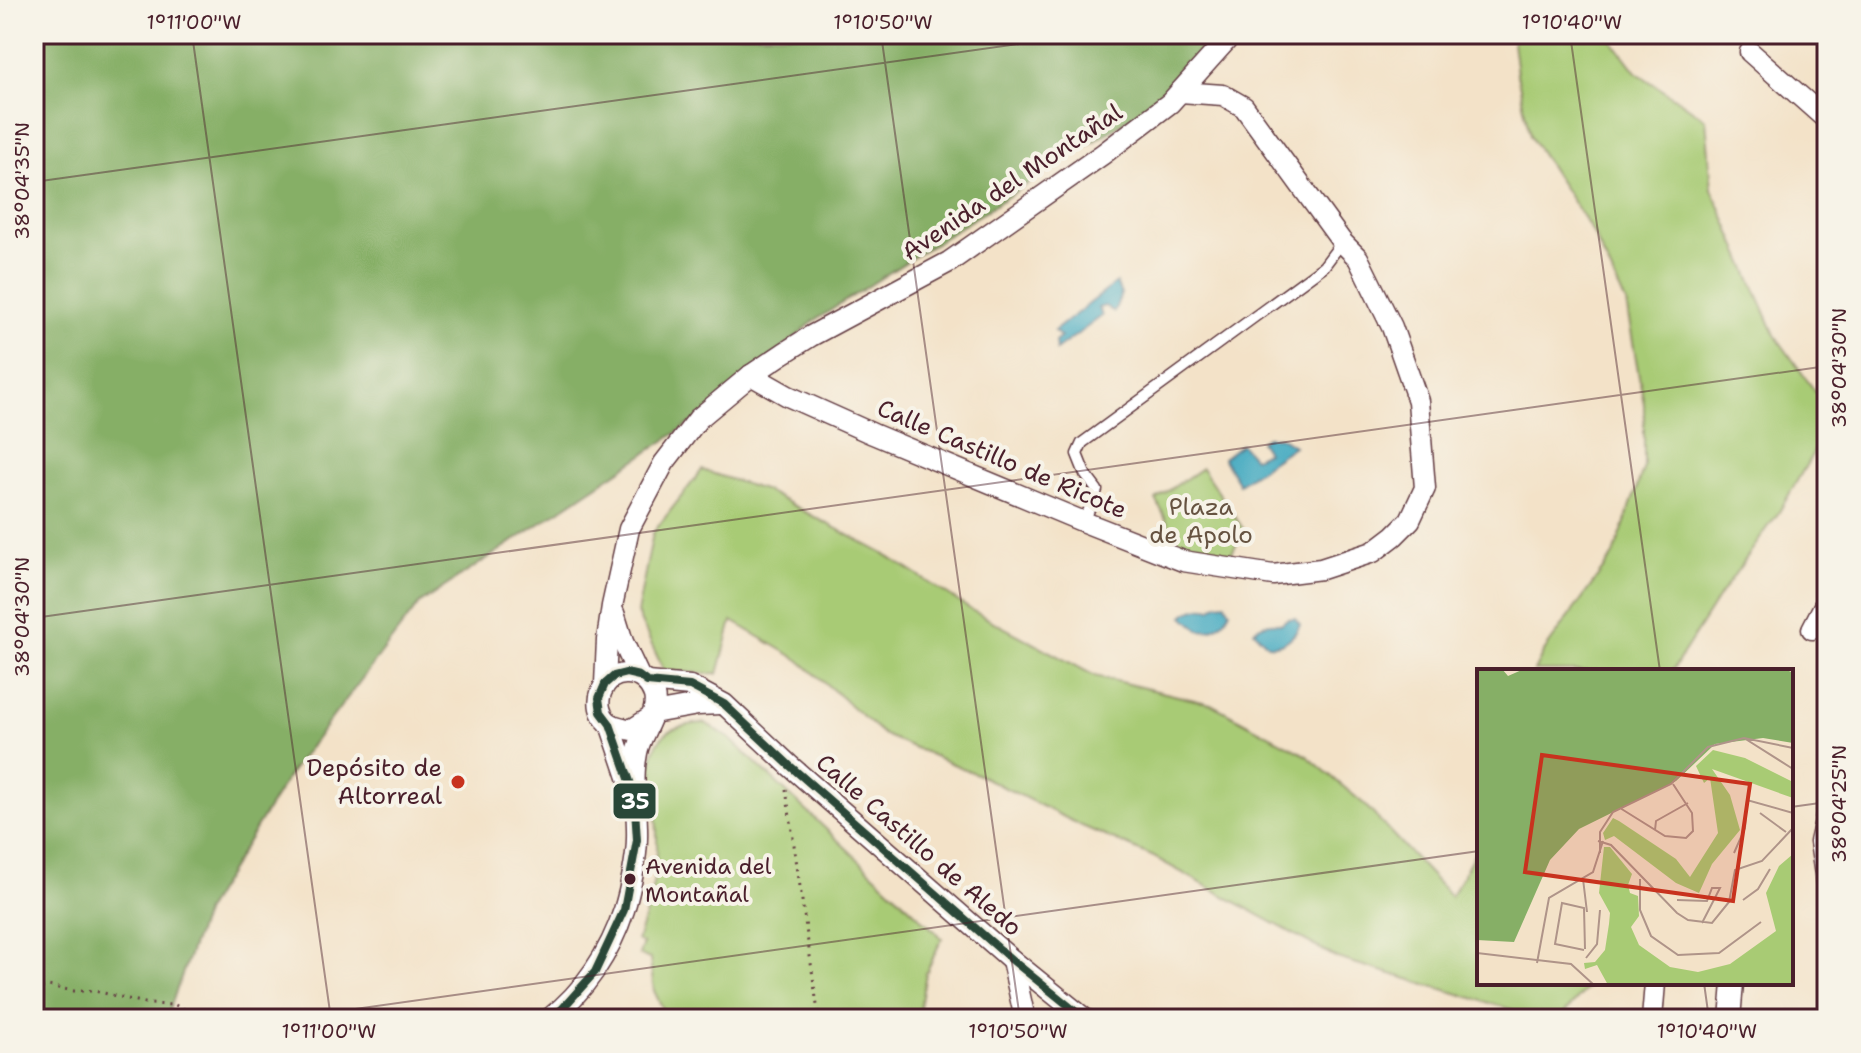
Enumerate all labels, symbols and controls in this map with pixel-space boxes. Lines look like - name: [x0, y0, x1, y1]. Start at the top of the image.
- text: 1°11'00"W: [147, 9, 242, 35]
- text: 1°10'50"W: [833, 9, 933, 35]
- text: 1°10'40"W: [1522, 9, 1622, 35]
- street label: Avenida del Montañal: [896, 96, 1129, 268]
- text: 38°04'35"N: [9, 122, 35, 240]
- text: 38°04'30"N: [1826, 308, 1852, 428]
- street label: Calle Castillo de Ricote: [872, 392, 1132, 526]
- park label: Plaza de Apolo: [1149, 491, 1253, 551]
- text: 38°04'30"N: [9, 557, 35, 677]
- inset map: [1477, 669, 1793, 985]
- text: 38°04'25"N: [1826, 745, 1852, 863]
- street label: Calle Castillo de Aledo: [809, 747, 1029, 943]
- place label: Depósito de Altorreal: [306, 752, 443, 812]
- marker: Depósito de Altorreal: [449, 773, 467, 791]
- line badge: 35: [612, 782, 657, 820]
- text: 35: [621, 787, 650, 816]
- place label: Avenida del Montañal: [645, 852, 772, 909]
- marker: Avenida del Montañal: [622, 871, 638, 887]
- text: 1°11'00"W: [282, 1018, 377, 1044]
- text: 1°10'50"W: [968, 1018, 1068, 1044]
- text: 1°10'40"W: [1657, 1018, 1757, 1044]

